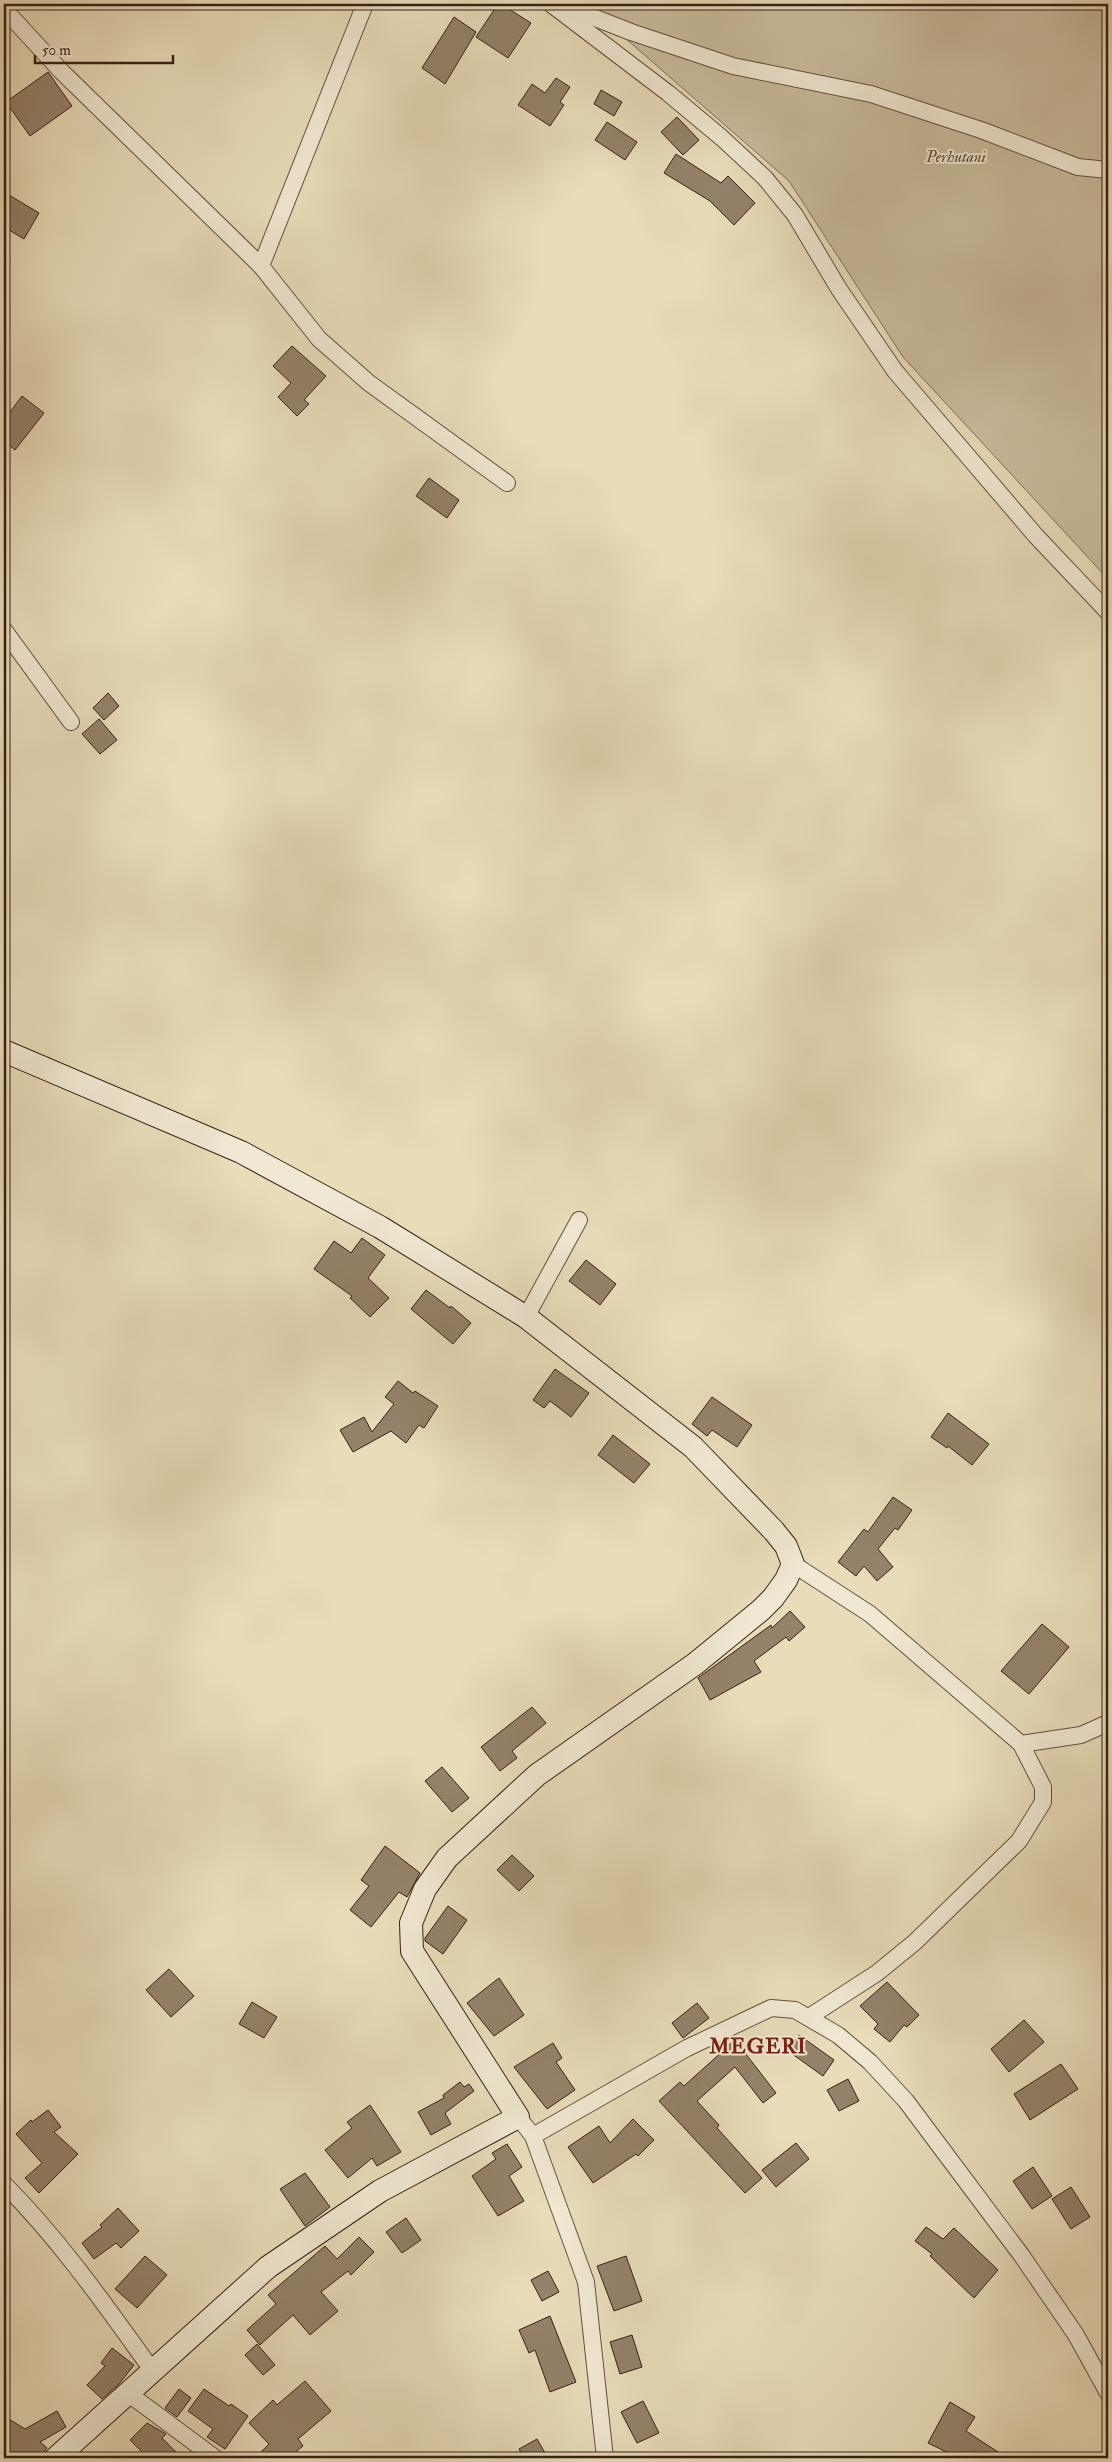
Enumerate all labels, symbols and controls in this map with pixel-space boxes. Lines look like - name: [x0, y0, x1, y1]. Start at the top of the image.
- scale bar: [35, 32, 172, 64]
- text: 50 m: [42, 41, 71, 60]
- park label: Perhutani: [925, 147, 987, 167]
- district label: MEGERI: [708, 2033, 807, 2060]

